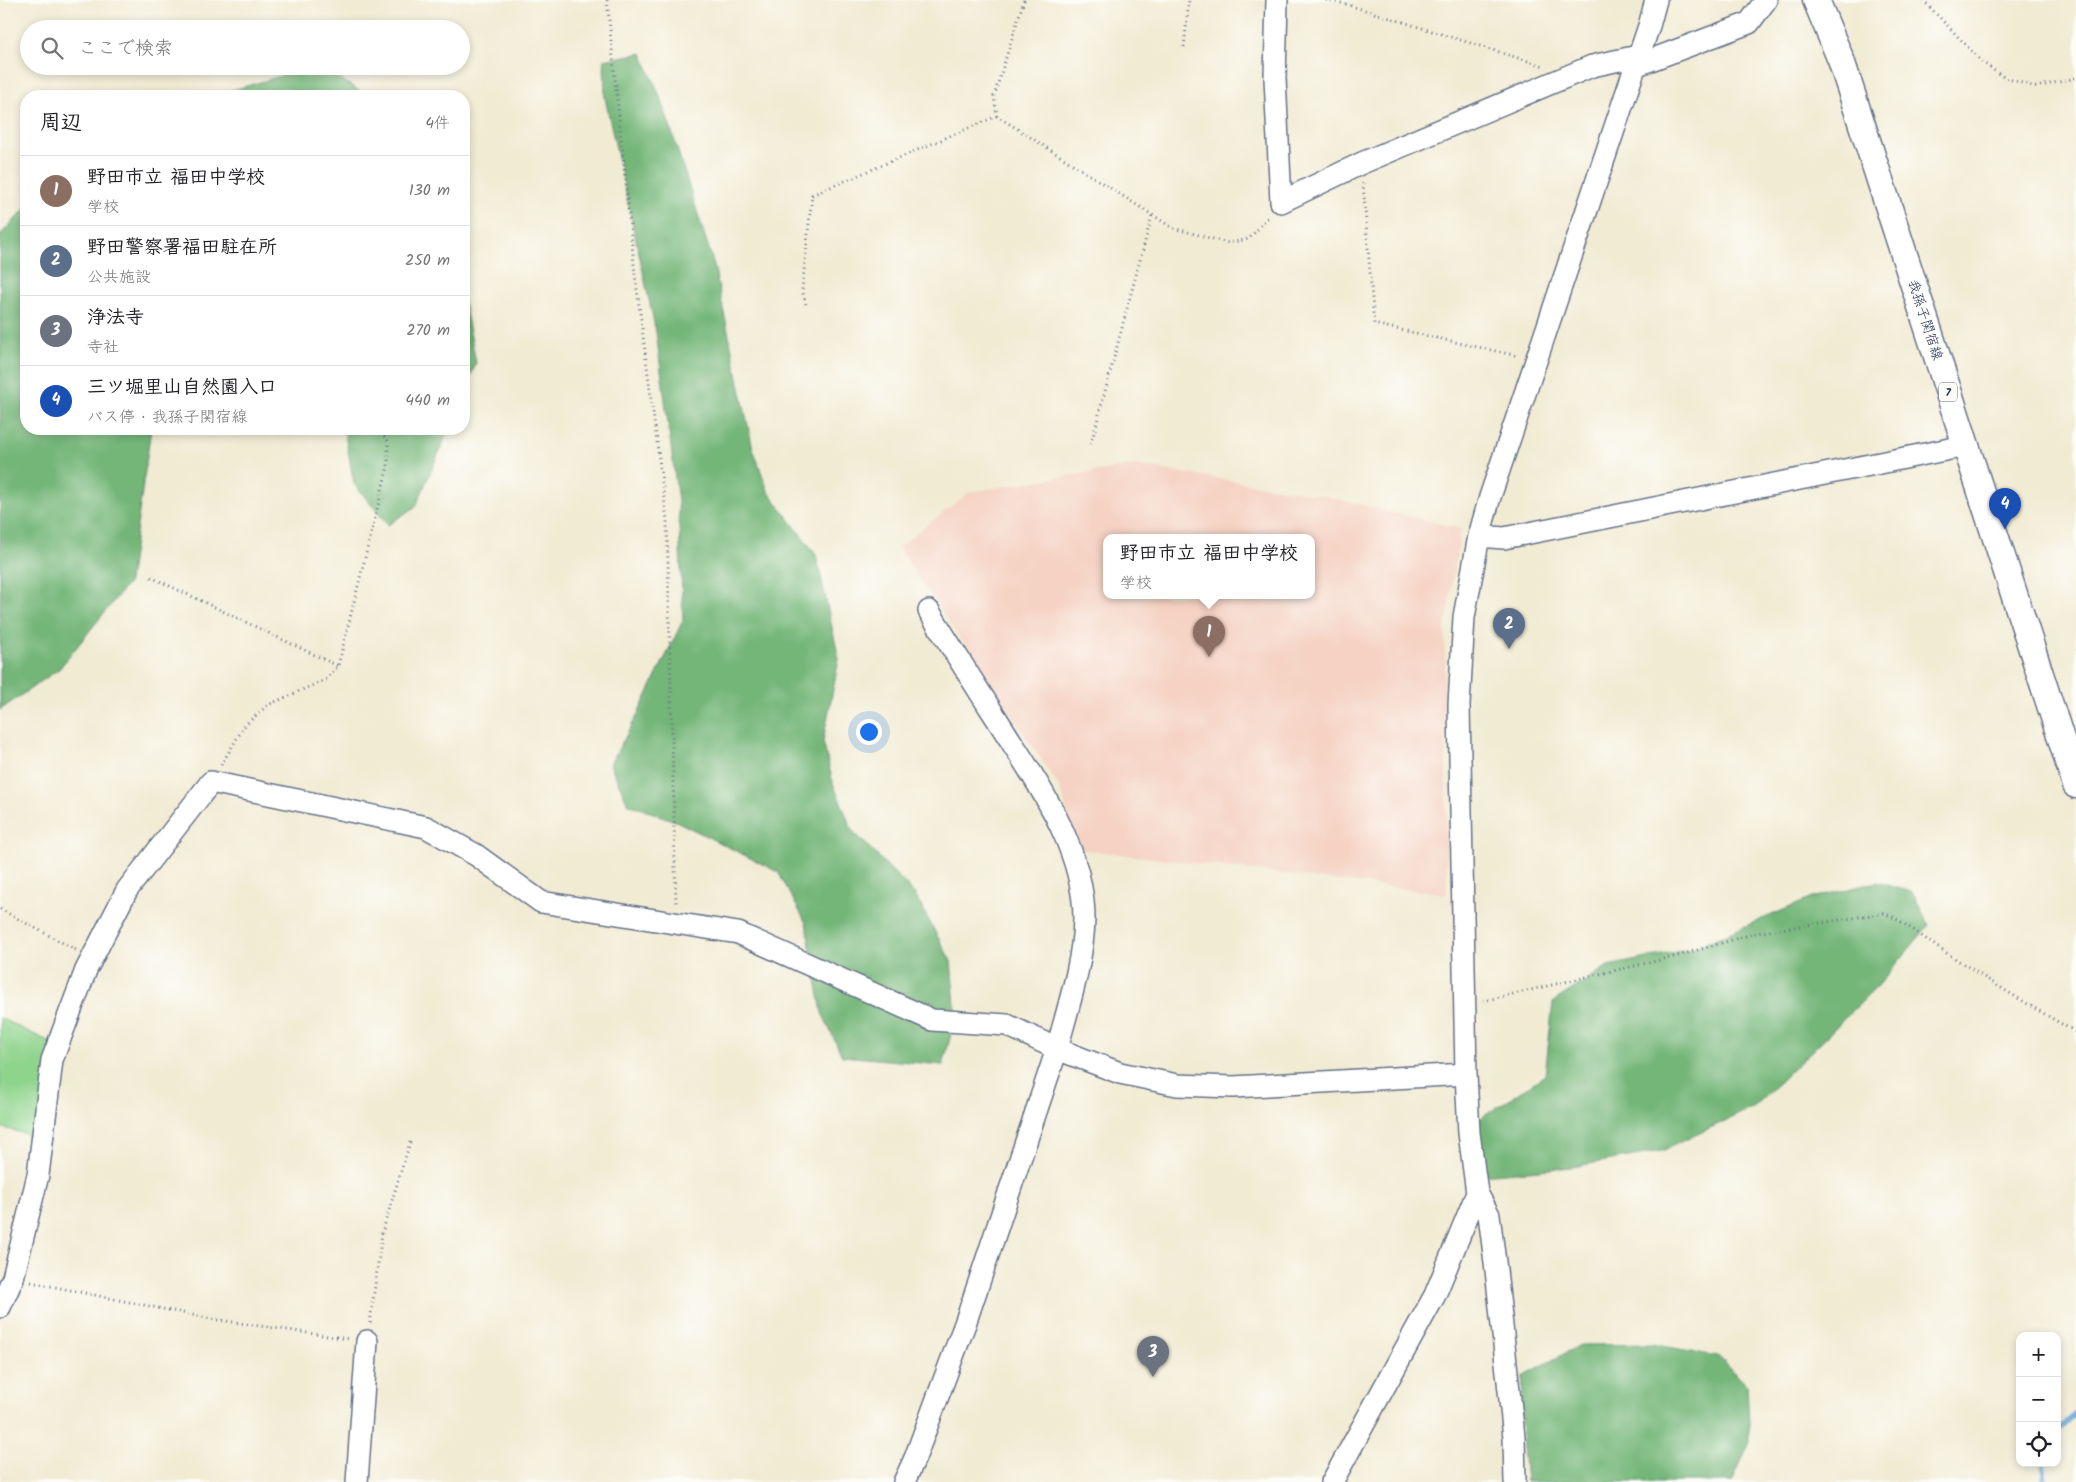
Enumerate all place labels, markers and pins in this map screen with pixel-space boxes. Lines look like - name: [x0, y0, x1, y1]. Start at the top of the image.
- pin: 4: [1989, 488, 2021, 529]
- pin: 2: [1493, 608, 1525, 649]
- pin: 1: [1193, 616, 1225, 657]
- pin: 3: [1137, 1336, 1169, 1377]

